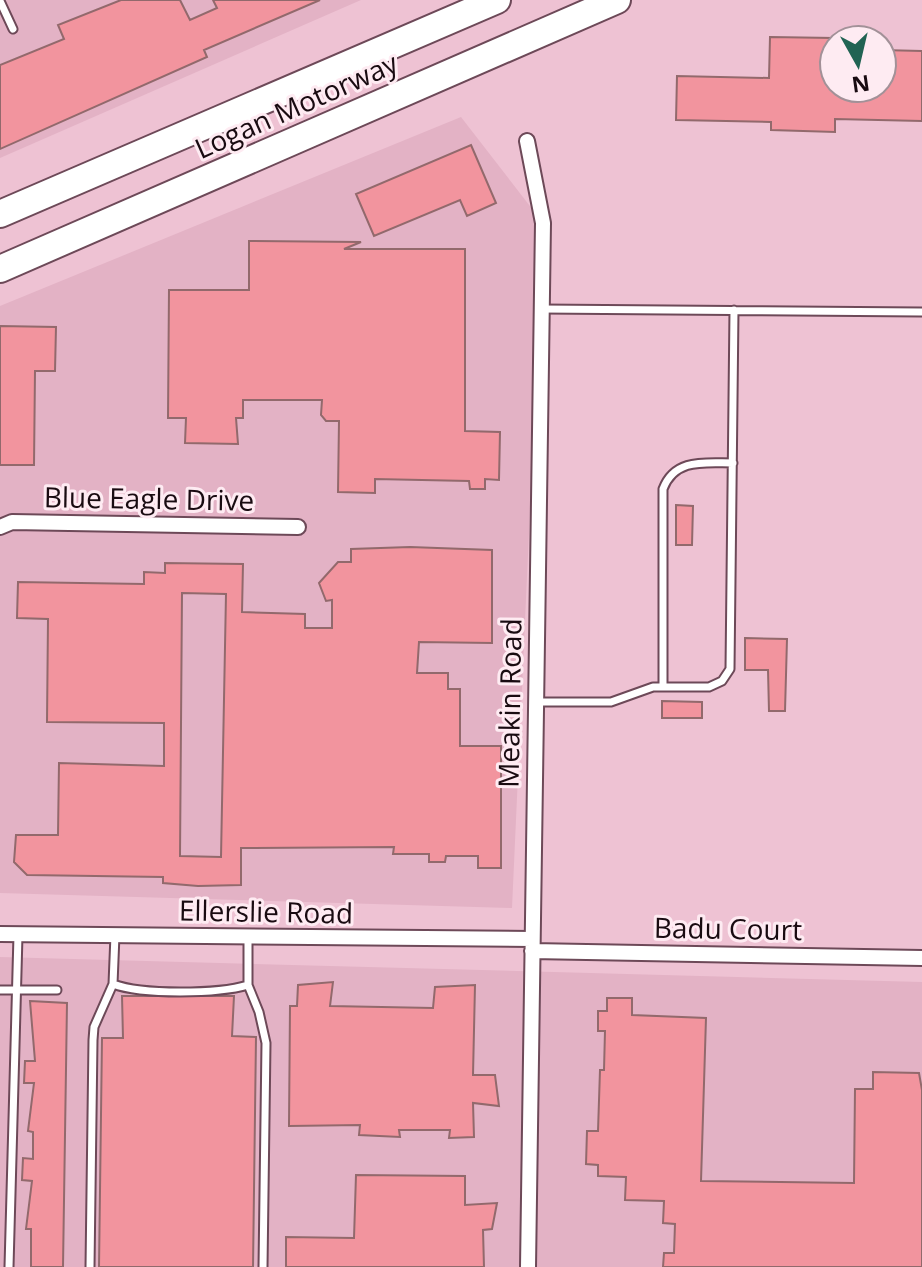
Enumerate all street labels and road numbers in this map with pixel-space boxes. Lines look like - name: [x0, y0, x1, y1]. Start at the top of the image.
- street label: Logan Motorway: [189, 43, 404, 167]
- street label: Blue Eagle Drive: [44, 477, 254, 519]
- street label: Meakin Road: [489, 618, 529, 788]
- street label: Ellerslie Road: [179, 890, 353, 932]
- street label: Badu Court: [654, 908, 802, 948]

